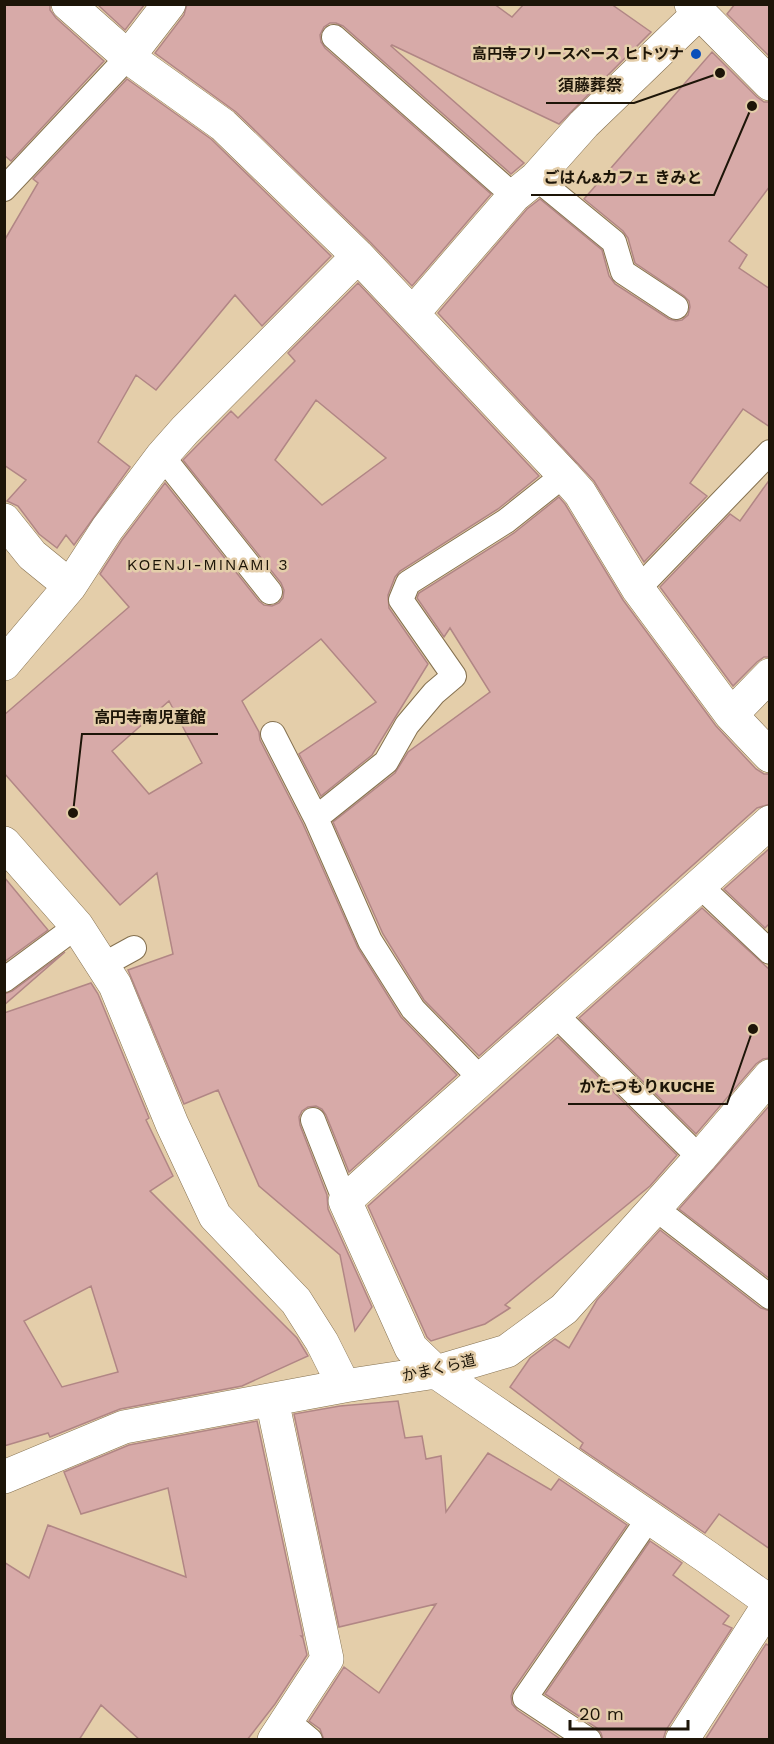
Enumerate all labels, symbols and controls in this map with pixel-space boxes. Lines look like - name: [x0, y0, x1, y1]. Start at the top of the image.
- place label: 高円寺フリースペース ヒトツナ: [472, 45, 684, 63]
- marker: 高円寺フリースペース ヒトツナ: [689, 47, 703, 61]
- callout: 須藤葬祭: [546, 69, 634, 103]
- text: 須藤葬祭: [558, 76, 622, 95]
- callout: ごはん&カフェ きみと: [531, 161, 714, 195]
- text: ごはん&カフェ きみと: [544, 168, 702, 187]
- district label: KOENJI-MINAMI 3: [127, 555, 289, 574]
- callout: 高円寺南児童館: [82, 700, 218, 734]
- text: 高円寺南児童館: [94, 708, 206, 727]
- callout: かたつもりKUCHE: [568, 1070, 727, 1104]
- text: かたつもりKUCHE: [579, 1077, 715, 1096]
- street label: かまくら道: [400, 1351, 478, 1385]
- scale bar: [570, 1693, 688, 1731]
- text: 20 m: [579, 1703, 624, 1724]

